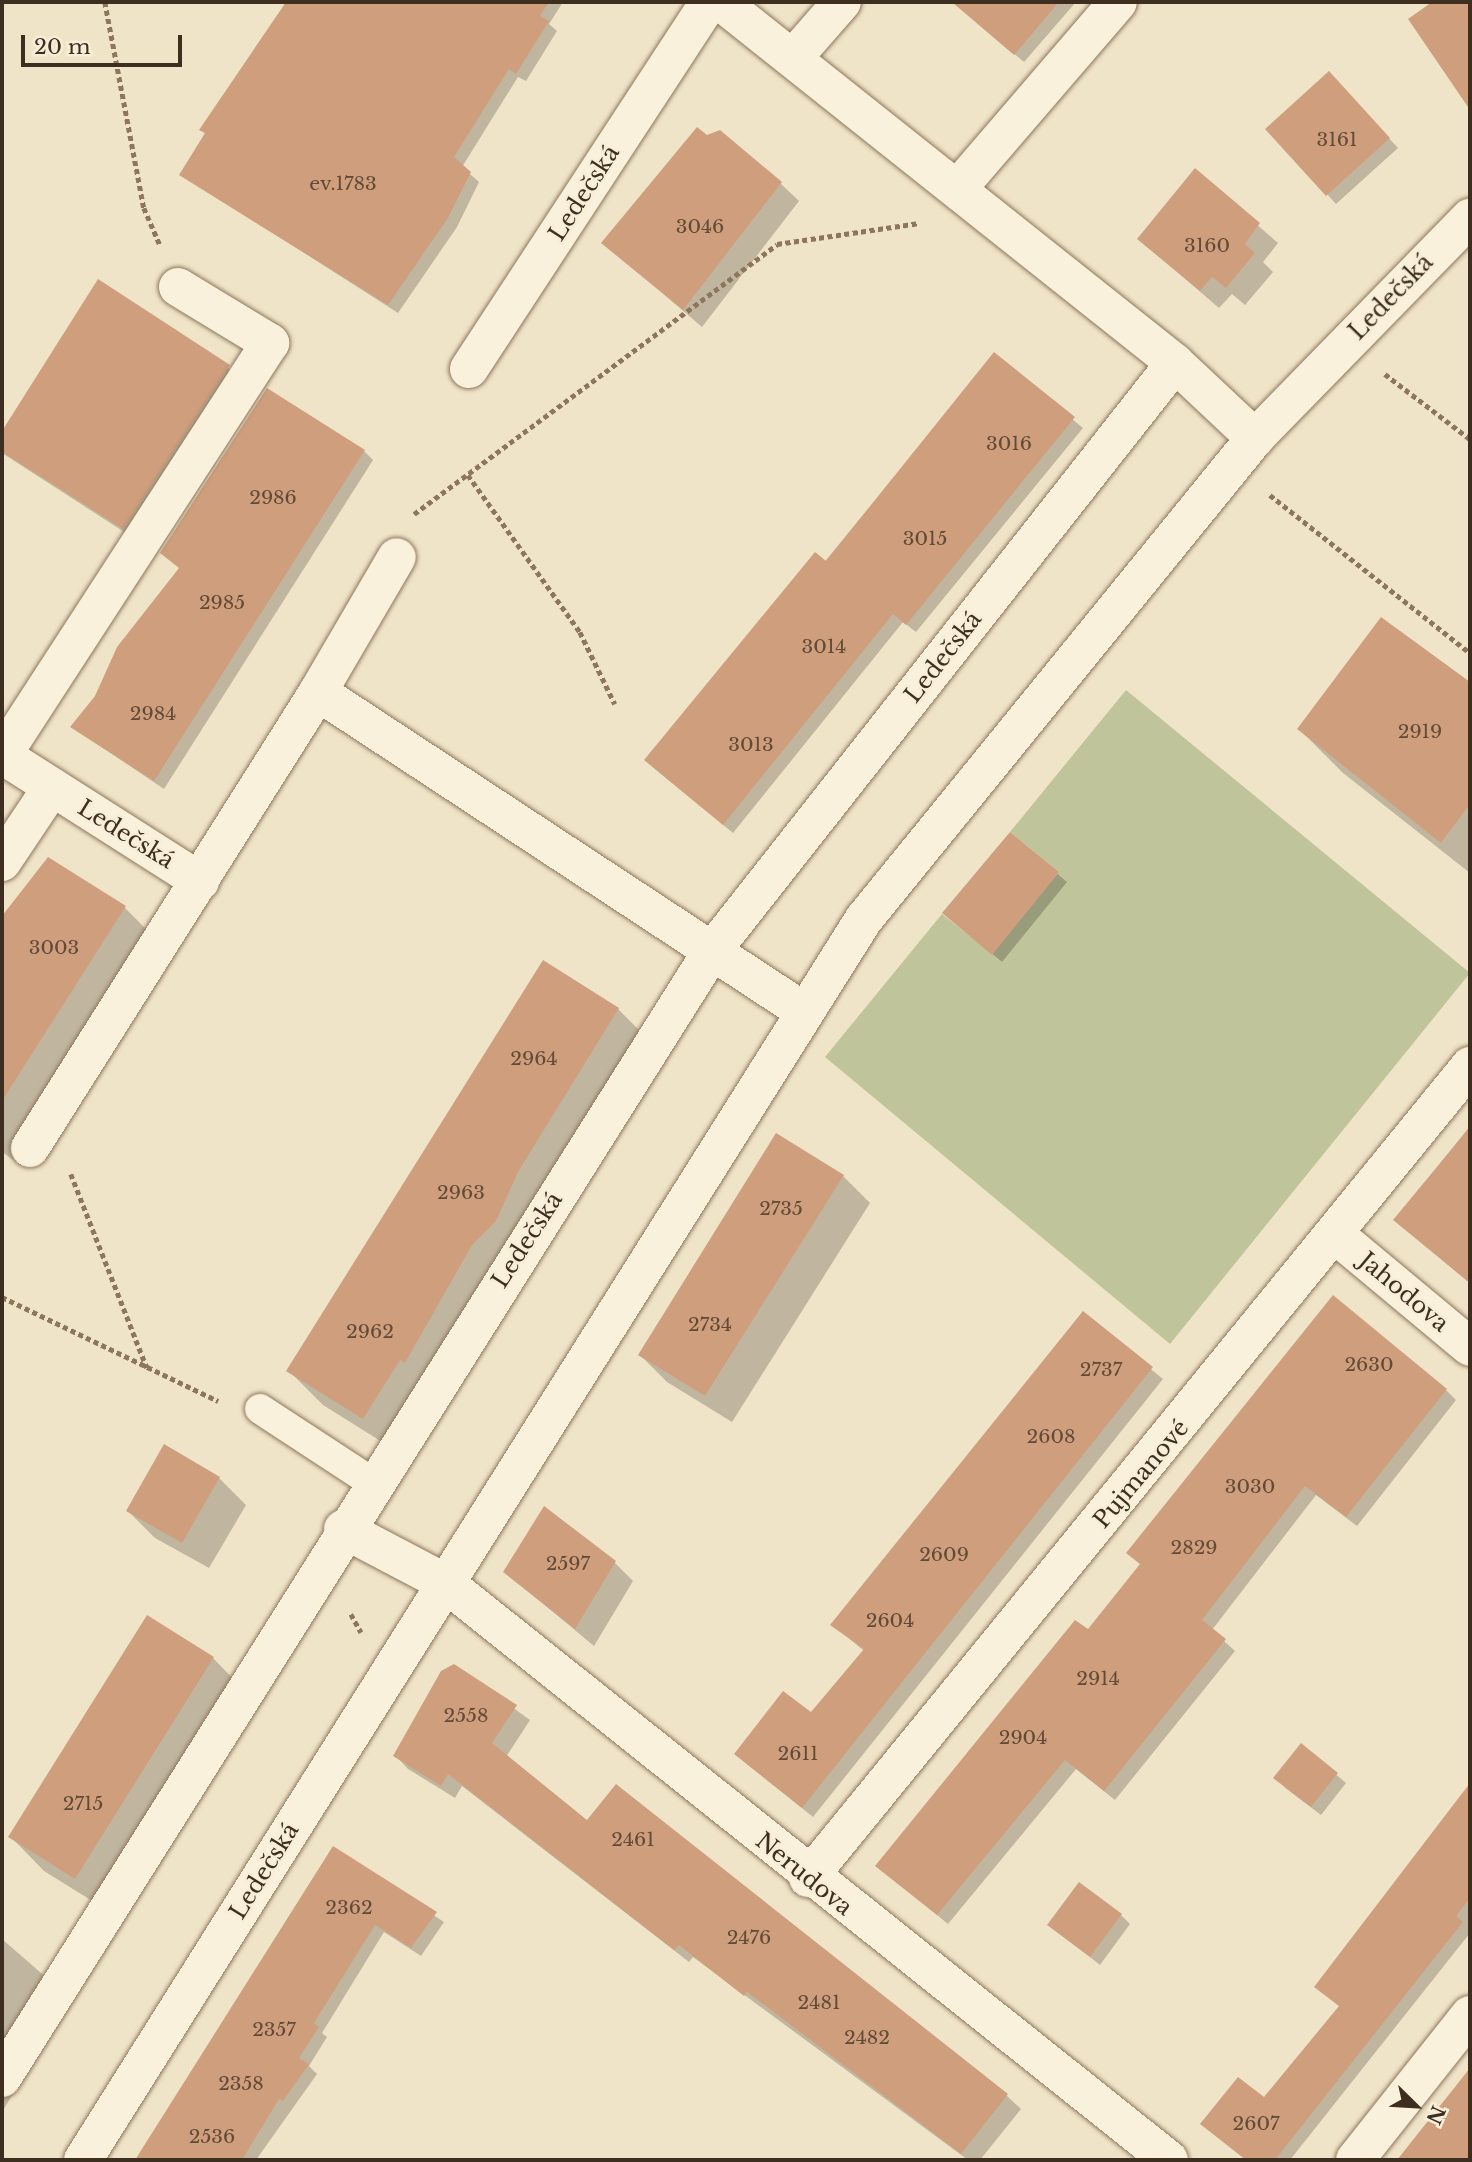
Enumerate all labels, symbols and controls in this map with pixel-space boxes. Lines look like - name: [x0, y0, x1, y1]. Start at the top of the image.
- scale bar: [24, 21, 186, 65]
- text: 20 m: [34, 34, 91, 60]
- house number: 3161: [1317, 129, 1357, 151]
- street label: Ledečská: [543, 140, 625, 246]
- house number: ev.1783: [309, 173, 377, 195]
- house number: 3046: [676, 216, 724, 238]
- house number: 3160: [1184, 235, 1230, 257]
- street label: Ledečská: [1343, 248, 1439, 346]
- house number: 3016: [986, 433, 1032, 455]
- house number: 2986: [249, 487, 297, 509]
- house number: 3015: [903, 528, 947, 550]
- house number: 2985: [199, 592, 245, 614]
- street label: Ledečská: [899, 606, 987, 708]
- house number: 3014: [802, 636, 846, 658]
- house number: 2984: [130, 703, 176, 725]
- house number: 2919: [1398, 721, 1442, 743]
- house number: 3013: [728, 734, 774, 756]
- street label: Ledečská: [73, 794, 179, 874]
- house number: 3003: [29, 937, 79, 959]
- house number: 2964: [510, 1048, 558, 1070]
- house number: 2963: [437, 1182, 485, 1204]
- street label: Ledečská: [486, 1187, 568, 1293]
- house number: 2735: [759, 1198, 803, 1220]
- street label: Jahodova: [1354, 1247, 1454, 1337]
- house number: 2734: [688, 1314, 732, 1336]
- house number: 2962: [346, 1321, 394, 1343]
- house number: 2630: [1344, 1354, 1394, 1376]
- house number: 2737: [1080, 1359, 1122, 1381]
- street label: Pujmanové: [1088, 1414, 1194, 1534]
- house number: 2608: [1026, 1426, 1076, 1448]
- house number: 3030: [1225, 1476, 1275, 1498]
- house number: 2829: [1170, 1537, 1218, 1559]
- house number: 2609: [919, 1544, 969, 1566]
- house number: 2597: [546, 1553, 590, 1575]
- house number: 2604: [866, 1610, 914, 1632]
- house number: 2914: [1076, 1668, 1120, 1690]
- house number: 2558: [444, 1705, 488, 1727]
- house number: 2904: [999, 1727, 1047, 1749]
- house number: 2611: [778, 1743, 818, 1765]
- house number: 2715: [63, 1793, 103, 1815]
- street label: Ledečská: [224, 1818, 304, 1924]
- street label: Nerudova: [750, 1827, 858, 1921]
- house number: 2461: [611, 1829, 655, 1851]
- house number: 2362: [325, 1897, 373, 1919]
- house number: 2476: [727, 1927, 771, 1949]
- house number: 2481: [798, 1992, 840, 2014]
- house number: 2357: [252, 2019, 296, 2041]
- house number: 2482: [844, 2027, 890, 2049]
- north arrow: [1381, 2071, 1451, 2141]
- house number: 2358: [218, 2073, 264, 2095]
- text: N: [1422, 2102, 1450, 2128]
- house number: 2607: [1232, 2113, 1280, 2135]
- house number: 2536: [189, 2126, 235, 2148]

